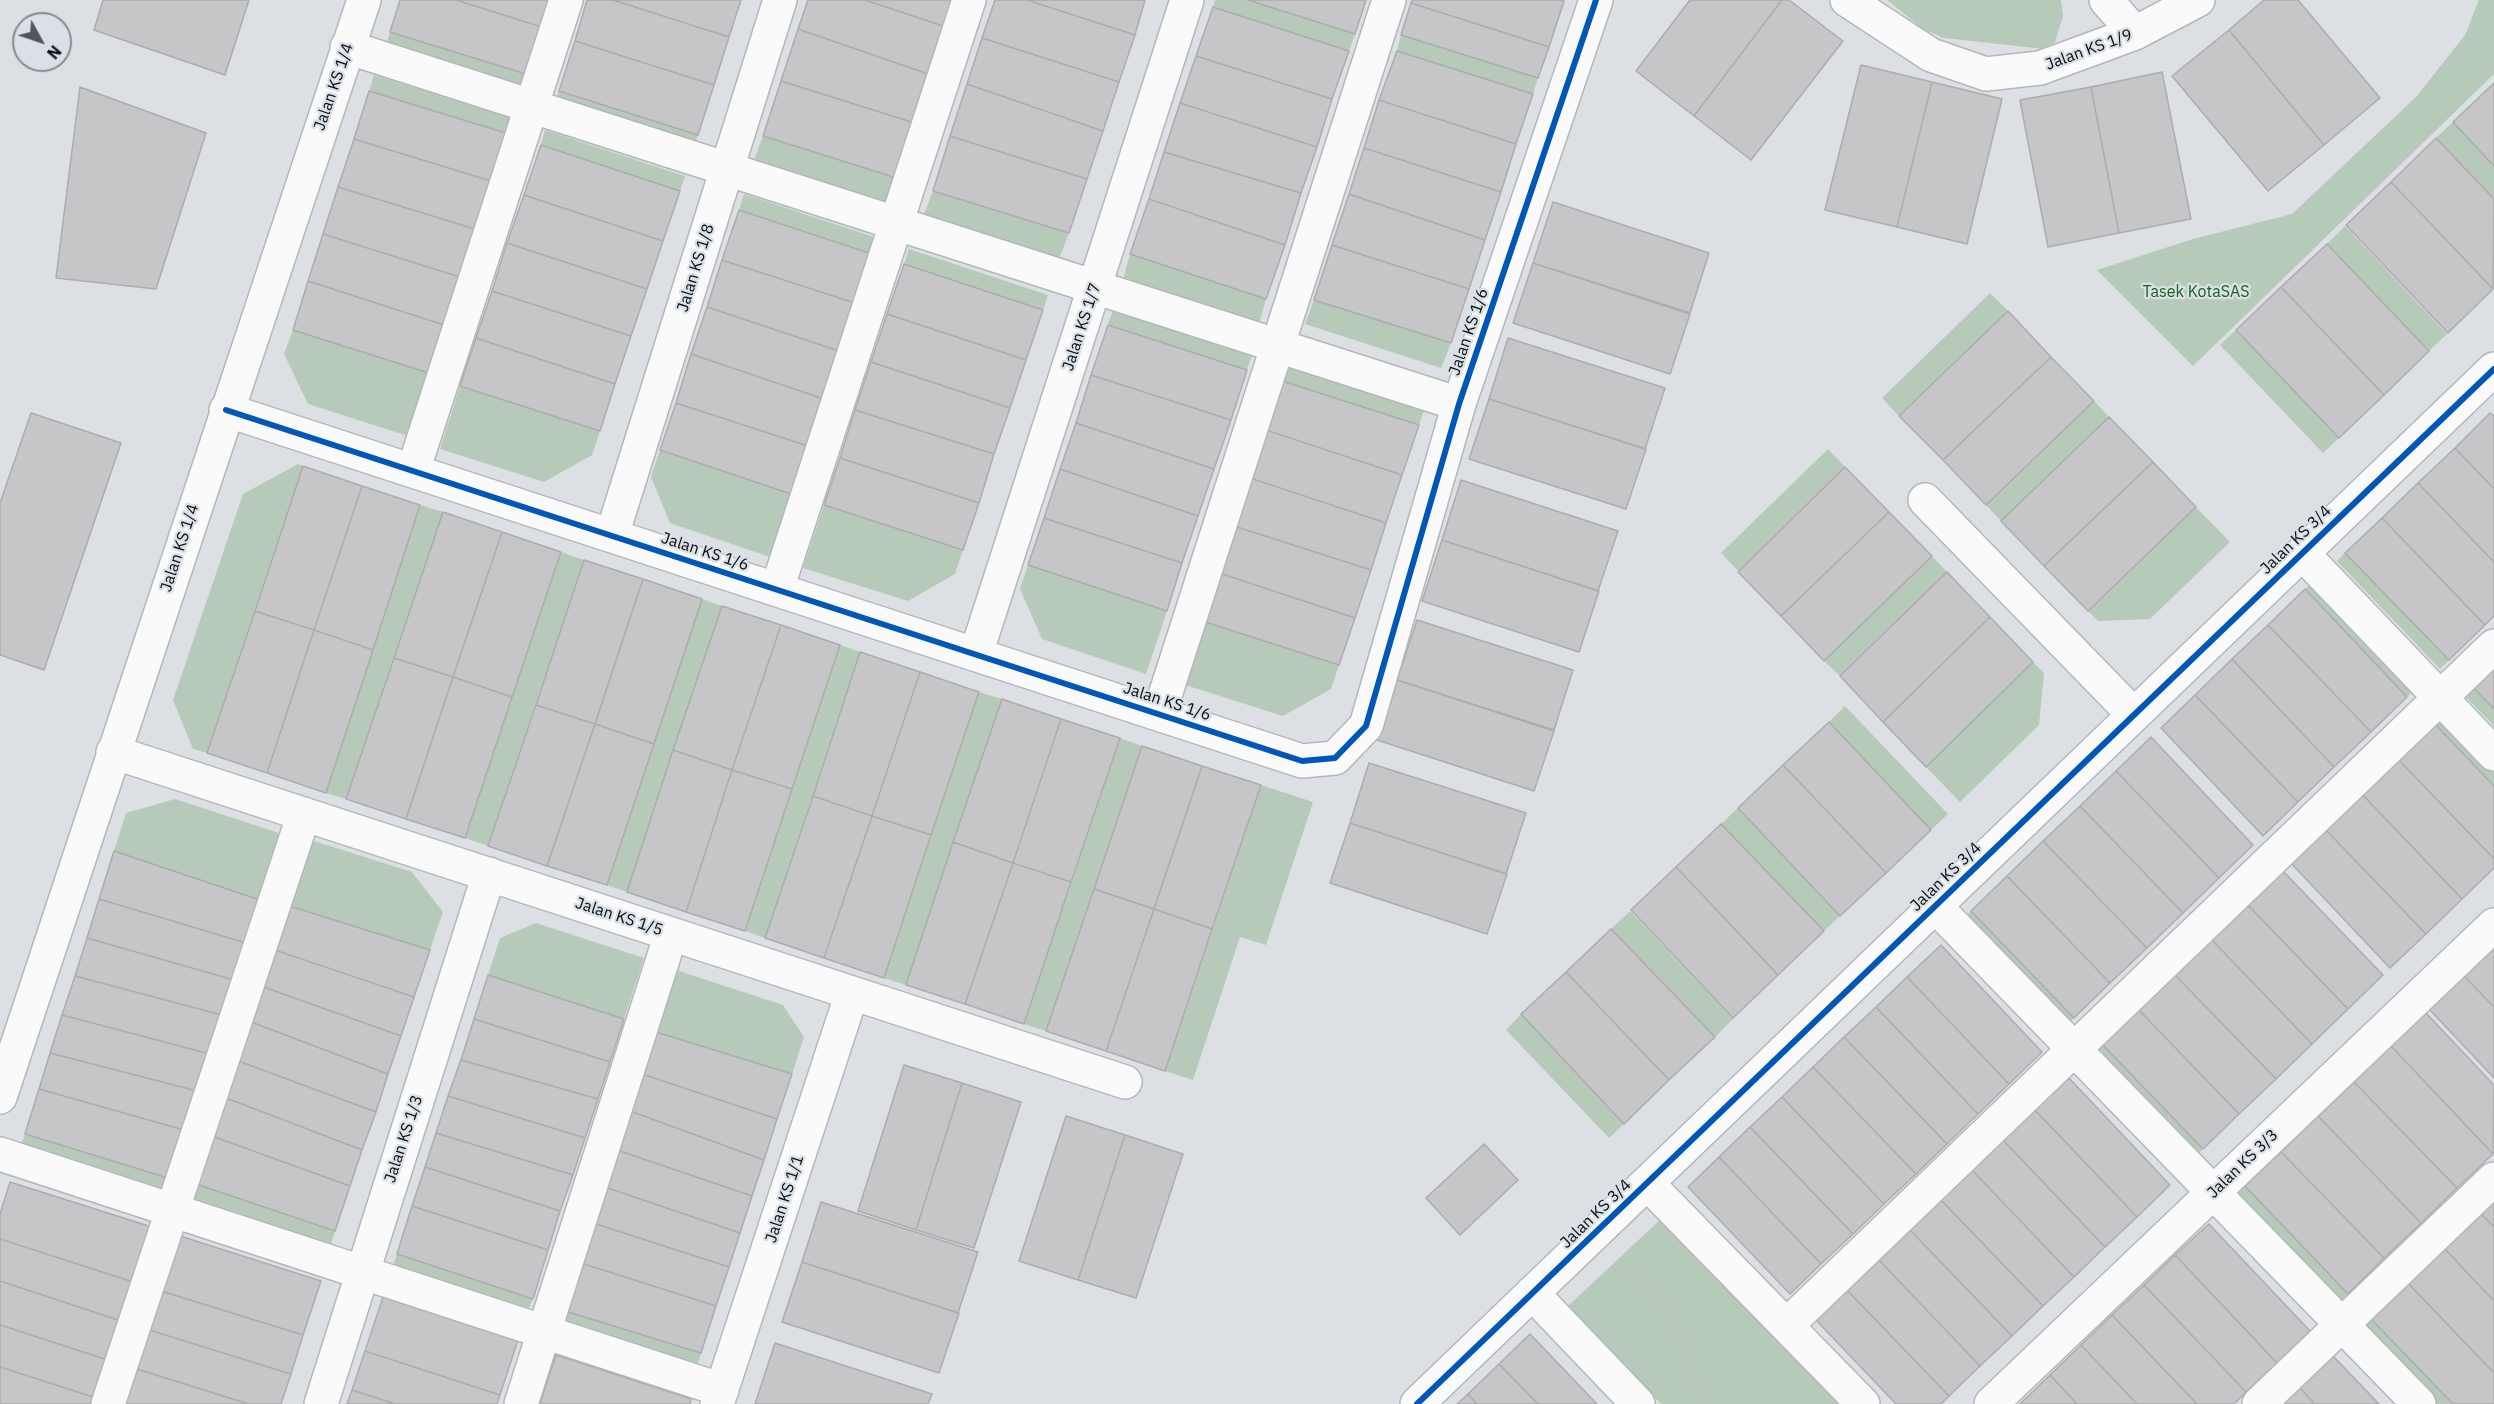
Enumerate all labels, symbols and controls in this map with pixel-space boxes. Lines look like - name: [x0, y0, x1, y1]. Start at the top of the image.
- north arrow: [12, 12, 72, 72]
- street label: Jalan KS 1/9: [2043, 25, 2135, 75]
- text: N: [43, 41, 66, 63]
- street label: Jalan KS 1/4: [310, 41, 358, 133]
- street label: Jalan KS 1/8: [674, 222, 718, 314]
- street label: Jalan KS 1/7: [1059, 281, 1105, 373]
- park label: Tasek KotaSAS: [2142, 282, 2250, 302]
- street label: Jalan KS 1/6: [1445, 286, 1493, 378]
- street label: Jalan KS 1/4: [157, 502, 203, 594]
- street label: Jalan KS 3/4: [2257, 502, 2335, 578]
- street label: Jalan KS 1/6: [659, 529, 751, 575]
- street label: Jalan KS 1/6: [1121, 679, 1213, 725]
- street label: Jalan KS 3/4: [1907, 839, 1985, 915]
- street label: Jalan KS 1/5: [573, 894, 665, 940]
- street label: Jalan KS 1/3: [381, 1093, 427, 1185]
- street label: Jalan KS 3/3: [2204, 1126, 2282, 1202]
- street label: Jalan KS 1/1: [762, 1153, 808, 1245]
- street label: Jalan KS 3/4: [1557, 1176, 1635, 1252]

